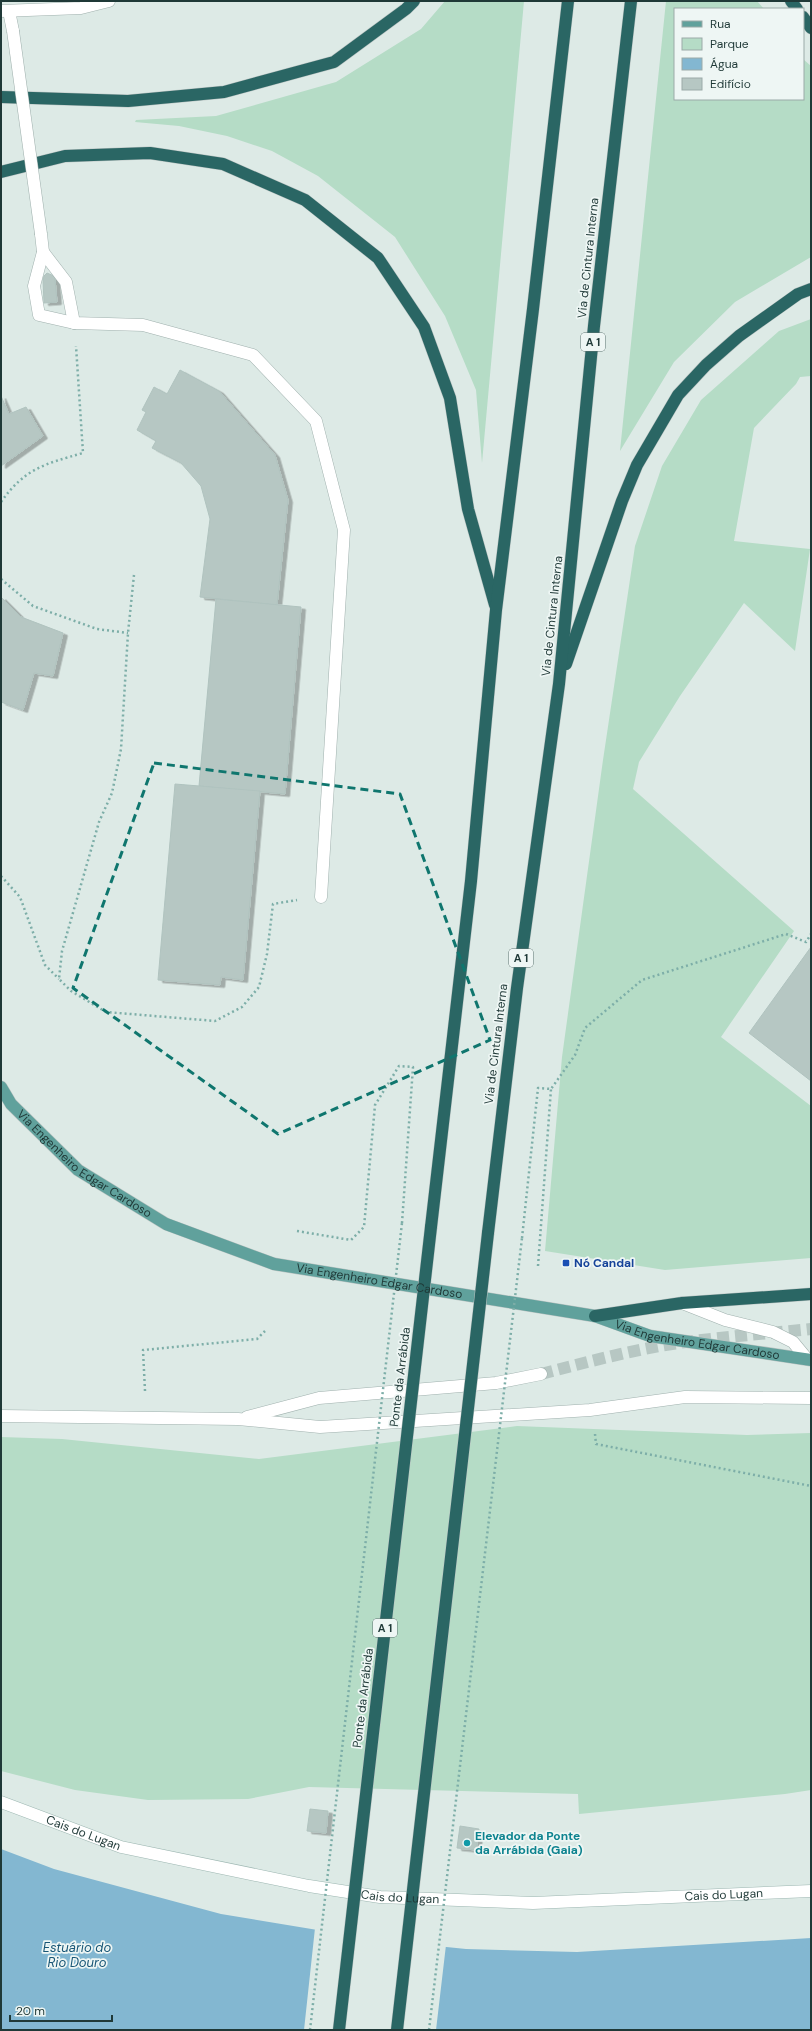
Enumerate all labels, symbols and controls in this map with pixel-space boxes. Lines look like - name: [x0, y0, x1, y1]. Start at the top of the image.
- legend: [674, 8, 804, 100]
- text: Rua: [710, 16, 731, 32]
- text: Parque: [710, 36, 749, 52]
- text: Água: [710, 56, 738, 72]
- text: Edifício: [710, 76, 751, 92]
- street label: Via de Cintura Interna: [574, 197, 602, 319]
- road number: A 1: [581, 333, 605, 351]
- street label: Via de Cintura Interna: [538, 555, 566, 677]
- road number: A 1: [509, 949, 533, 967]
- street label: Via de Cintura Interna: [481, 983, 511, 1105]
- street label: Via Engenheiro Edgar Cardoso: [13, 1106, 155, 1221]
- place label: Nó Candal: [574, 1255, 634, 1271]
- marker: Nó Candal: [561, 1258, 571, 1268]
- street label: Via Engenheiro Edgar Cardoso: [295, 1260, 464, 1302]
- street label: Via Engenheiro Edgar Cardoso: [613, 1316, 781, 1363]
- street label: Ponte da Arrábida: [386, 1326, 414, 1428]
- road number: A 1: [373, 1619, 397, 1637]
- street label: Ponte da Arrábida: [349, 1647, 377, 1749]
- street label: Cais do Lugan: [44, 1812, 123, 1854]
- place label: Elevador da Ponte da Arrábida (Gaia): [475, 1828, 583, 1858]
- marker: Elevador da Ponte da Arrábida (Gaia): [462, 1838, 472, 1848]
- street label: Cais do Lugan: [684, 1885, 763, 1904]
- street label: Cais do Lugan: [360, 1886, 440, 1907]
- water label: Estuário do Rio Douro: [43, 1939, 111, 1971]
- scale bar: [10, 1997, 112, 2023]
- text: 20 m: [16, 2003, 45, 2019]

